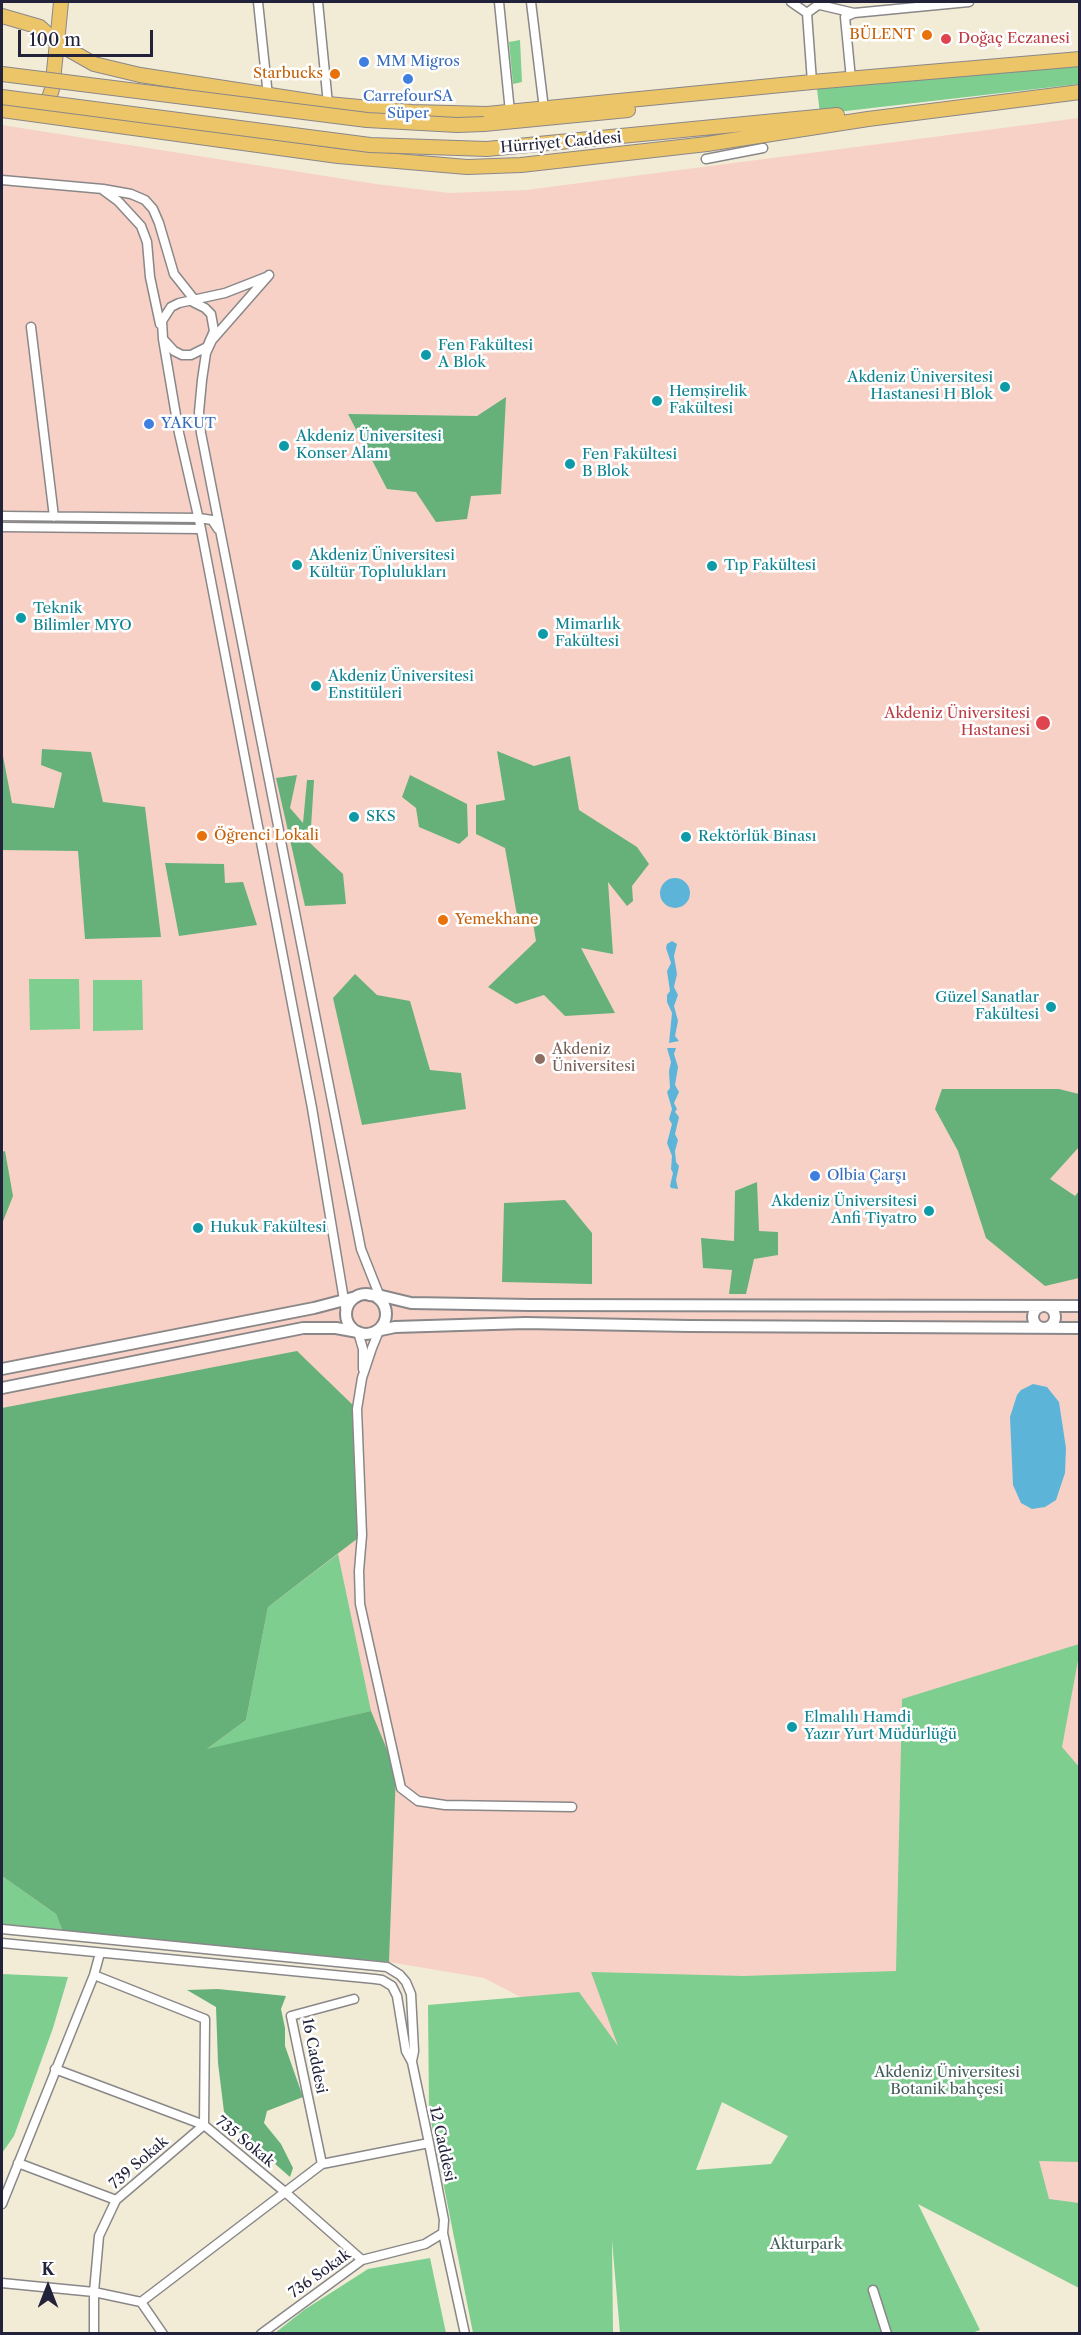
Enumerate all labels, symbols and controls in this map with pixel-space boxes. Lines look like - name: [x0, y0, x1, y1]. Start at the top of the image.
- scale bar: [21, 18, 156, 56]
- place label: BÜLENT: [849, 26, 915, 44]
- marker: BÜLENT: [920, 28, 934, 42]
- text: 100 m: [29, 29, 81, 51]
- place label: Doğaç Eczanesi: [958, 30, 1070, 48]
- marker: Doğaç Eczanesi: [939, 32, 953, 46]
- place label: MM Migros: [376, 53, 460, 71]
- marker: MM Migros: [357, 55, 371, 69]
- place label: Starbucks: [253, 65, 323, 83]
- marker: Starbucks: [328, 67, 342, 81]
- marker: CarrefourSA Süper: [401, 72, 415, 86]
- place label: CarrefourSA Süper: [363, 88, 453, 123]
- street label: Hürriyet Caddesi: [500, 129, 622, 157]
- place label: Fen Fakültesi A Blok: [438, 337, 533, 372]
- marker: Fen Fakültesi A Blok: [419, 348, 433, 362]
- place label: Akdeniz Üniversitesi Hastanesi H Blok: [847, 369, 993, 404]
- marker: Akdeniz Üniversitesi Hastanesi H Blok: [998, 380, 1012, 394]
- place label: Hemşirelik Fakültesi: [669, 383, 747, 418]
- marker: Hemşirelik Fakültesi: [650, 394, 664, 408]
- place label: YAKUT: [161, 415, 216, 433]
- marker: YAKUT: [142, 417, 156, 431]
- place label: Akdeniz Üniversitesi Konser Alanı: [296, 428, 442, 463]
- marker: Akdeniz Üniversitesi Konser Alanı: [277, 439, 291, 453]
- place label: Fen Fakültesi B Blok: [582, 446, 677, 481]
- marker: Fen Fakültesi B Blok: [563, 457, 577, 471]
- place label: Akdeniz Üniversitesi Kültür Toplulukları: [309, 547, 455, 582]
- place label: Tıp Fakültesi: [724, 557, 816, 575]
- marker: Akdeniz Üniversitesi Kültür Toplulukları: [290, 558, 304, 572]
- marker: Tıp Fakültesi: [705, 559, 719, 573]
- place label: Teknik Bilimler MYO: [33, 600, 132, 635]
- marker: Teknik Bilimler MYO: [14, 611, 28, 625]
- place label: Mimarlık Fakültesi: [555, 616, 621, 651]
- marker: Mimarlık Fakültesi: [536, 627, 550, 641]
- place label: Akdeniz Üniversitesi Enstitüleri: [328, 668, 474, 703]
- marker: Akdeniz Üniversitesi Enstitüleri: [309, 679, 323, 693]
- place label: Akdeniz Üniversitesi Hastanesi: [884, 705, 1030, 740]
- marker: Akdeniz Üniversitesi Hastanesi: [1034, 714, 1052, 732]
- place label: SKS: [366, 808, 396, 826]
- marker: SKS: [347, 810, 361, 824]
- place label: Öğrenci Lokali: [214, 827, 319, 845]
- place label: Rektörlük Binası: [698, 828, 816, 846]
- marker: Öğrenci Lokali: [195, 829, 209, 843]
- marker: Rektörlük Binası: [679, 830, 693, 844]
- place label: Yemekhane: [455, 911, 538, 929]
- marker: Yemekhane: [436, 913, 450, 927]
- place label: Güzel Sanatlar Fakültesi: [935, 989, 1039, 1024]
- marker: Güzel Sanatlar Fakültesi: [1044, 1000, 1058, 1014]
- place label: Akdeniz Üniversitesi: [552, 1041, 635, 1076]
- marker: Akdeniz Üniversitesi: [533, 1052, 547, 1066]
- place label: Olbia Çarşı: [827, 1167, 906, 1185]
- marker: Olbia Çarşı: [808, 1169, 822, 1183]
- place label: Akdeniz Üniversitesi Anfi Tiyatro: [771, 1193, 917, 1228]
- marker: Akdeniz Üniversitesi Anfi Tiyatro: [922, 1204, 936, 1218]
- place label: Hukuk Fakültesi: [210, 1219, 326, 1237]
- marker: Hukuk Fakültesi: [191, 1221, 205, 1235]
- place label: Elmalılı Hamdi Yazır Yurt Müdürlüğü: [804, 1709, 957, 1744]
- marker: Elmalılı Hamdi Yazır Yurt Müdürlüğü: [785, 1720, 799, 1734]
- street label: 16 Caddesi: [298, 2017, 330, 2095]
- park label: Akdeniz Üniversitesi Botanik bahçesi: [874, 2064, 1020, 2099]
- street label: 12 Caddesi: [425, 2105, 459, 2183]
- street label: 735 Sokak: [212, 2113, 278, 2171]
- street label: 739 Sokak: [106, 2133, 172, 2193]
- park label: Akturpark: [770, 2236, 842, 2254]
- street label: 736 Sokak: [286, 2246, 354, 2302]
- north arrow: [18, 2257, 78, 2317]
- text: K: [42, 2259, 54, 2279]

